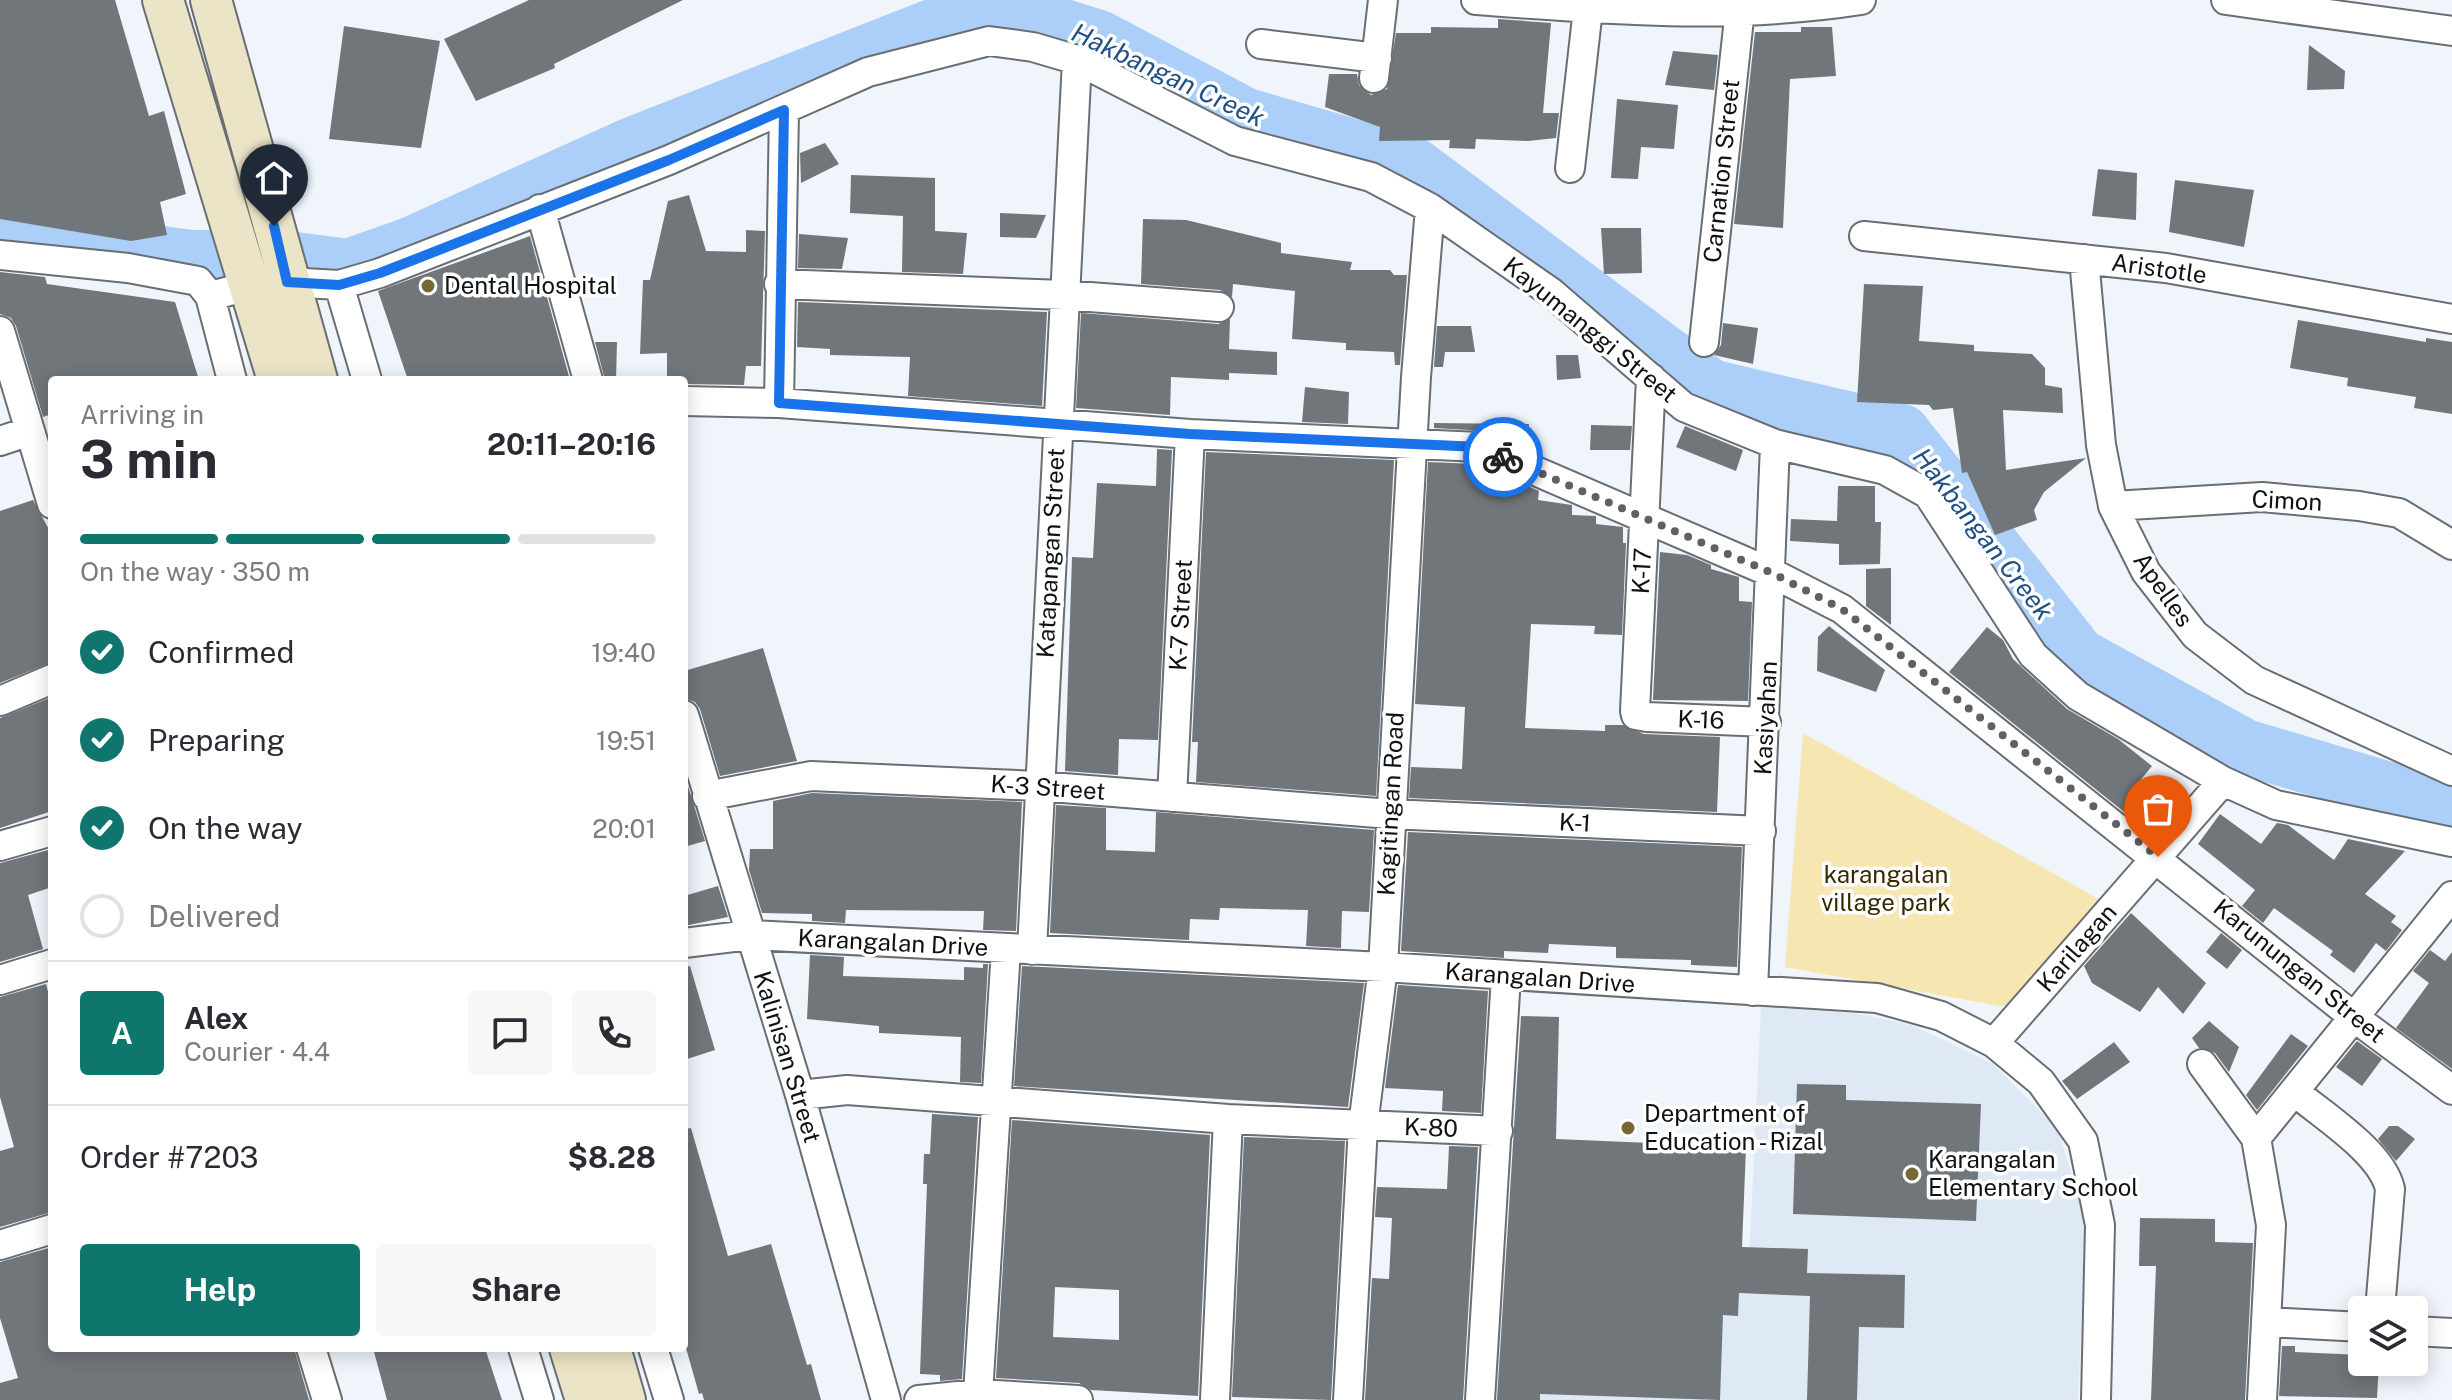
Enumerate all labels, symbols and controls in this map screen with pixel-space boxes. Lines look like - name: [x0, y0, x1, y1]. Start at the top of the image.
- water label: Hakbangan Creek: [1067, 16, 1270, 133]
- street label: Carnation Street: [1697, 78, 1745, 264]
- pin: [240, 144, 308, 226]
- icon: home: [252, 156, 296, 200]
- street label: Aristotle: [2110, 247, 2209, 289]
- street label: Kayumanggi Street: [1498, 251, 1683, 408]
- place label: Dental Hospital: [444, 271, 617, 299]
- marker: Dental Hospital: [419, 277, 437, 295]
- text: Arriving in: [80, 399, 204, 430]
- courier: [1463, 417, 1543, 497]
- text: 20:11–20:16: [487, 426, 656, 462]
- text: 3 min: [80, 429, 218, 490]
- icon: bike: [1481, 435, 1525, 479]
- water label: Hakbangan Creek: [1907, 442, 2060, 626]
- street label: Katapangan Street: [1031, 447, 1069, 659]
- street label: Cimon: [2251, 484, 2323, 516]
- street label: K-17: [1626, 547, 1656, 595]
- street label: Apelles: [2128, 547, 2199, 632]
- text: On the way · 350 m: [80, 556, 310, 587]
- street label: K-7 Street: [1163, 558, 1197, 671]
- icon: check: [80, 630, 124, 674]
- text: Confirmed: [148, 634, 294, 670]
- text: 19:40: [591, 637, 656, 668]
- street label: Kasiyahan: [1748, 660, 1782, 776]
- street label: K-16: [1677, 704, 1725, 734]
- street label: Kagitingan Road: [1371, 711, 1409, 897]
- icon: check: [80, 718, 124, 762]
- text: Preparing: [148, 722, 285, 758]
- text: 19:51: [596, 725, 656, 756]
- street label: K-3 Street: [990, 769, 1106, 805]
- pin: [2124, 775, 2192, 857]
- icon: bag: [2136, 787, 2180, 831]
- icon: check: [80, 806, 124, 850]
- street label: K-1: [1558, 807, 1592, 837]
- text: On the way: [148, 810, 302, 846]
- text: 20:01: [592, 813, 656, 844]
- park label: karangalan village park: [1821, 860, 1951, 916]
- street label: Karunungan Street: [2208, 893, 2391, 1048]
- text: Delivered: [148, 898, 280, 934]
- street label: Karilagan: [2031, 898, 2122, 997]
- street label: Karangalan Drive: [797, 923, 989, 961]
- street label: Karangalan Drive: [1444, 956, 1636, 998]
- street label: Kalinisan Street: [749, 968, 827, 1146]
- button: chat: [468, 991, 552, 1075]
- button: phone: [572, 991, 656, 1075]
- text: Alex: [184, 1000, 248, 1036]
- text: A: [111, 1015, 133, 1051]
- text: Courier · 4.4: [184, 1036, 330, 1067]
- place label: Department of Education - Rizal: [1644, 1099, 1824, 1155]
- street label: K-80: [1404, 1112, 1459, 1142]
- marker: Department of Education - Rizal: [1619, 1119, 1637, 1137]
- text: Order #7203: [80, 1139, 258, 1175]
- text: $8.28: [568, 1139, 656, 1175]
- place label: Karangalan Elementary School: [1928, 1145, 2139, 1201]
- marker: Karangalan Elementary School: [1903, 1165, 1921, 1183]
- button: Help: [80, 1244, 360, 1336]
- button: Share: [376, 1244, 656, 1336]
- map controls: [2348, 1296, 2428, 1376]
- button: layers: [2348, 1296, 2428, 1376]

